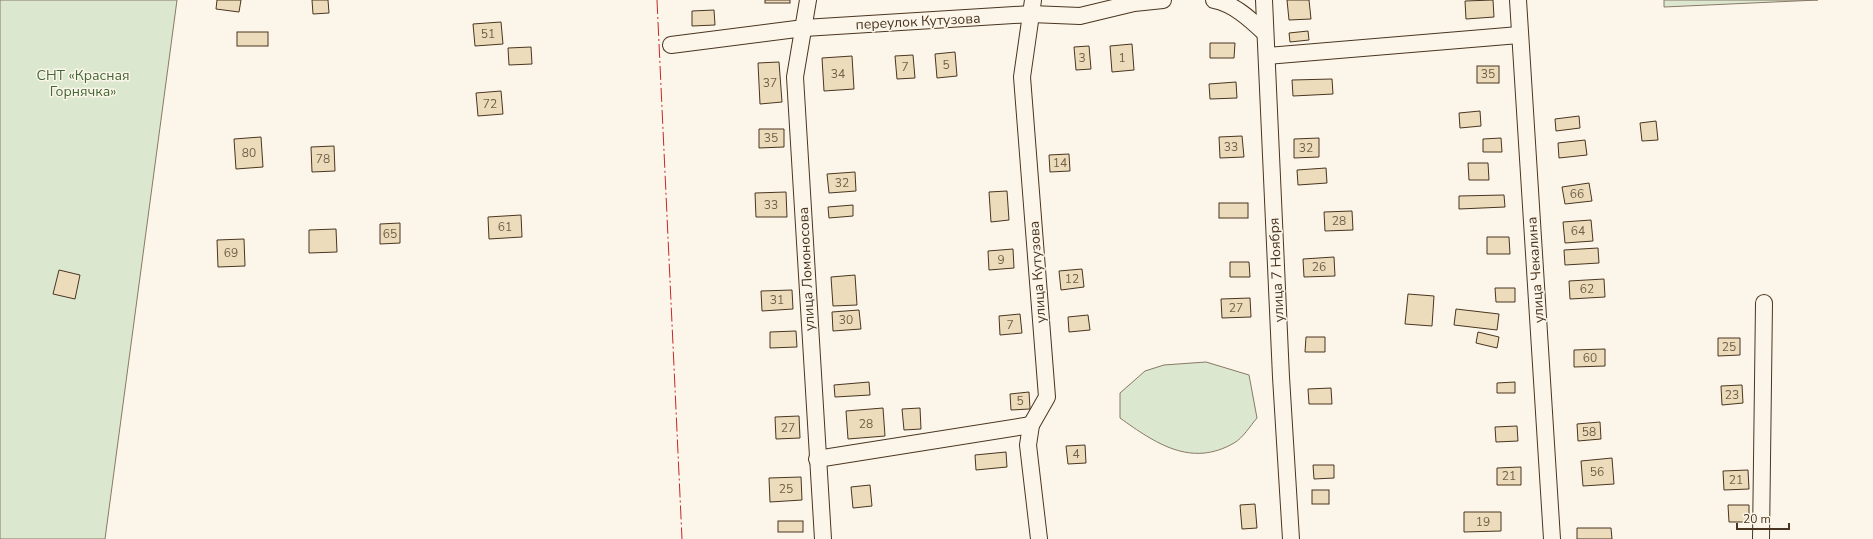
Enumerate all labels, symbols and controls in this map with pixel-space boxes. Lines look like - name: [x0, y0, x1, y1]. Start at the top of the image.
- street label: переулок Кутузова: [855, 9, 981, 34]
- house number: 51: [481, 26, 495, 42]
- house number: 3: [1078, 50, 1086, 66]
- house number: 1: [1118, 50, 1126, 66]
- house number: 5: [942, 57, 950, 73]
- house number: 7: [901, 59, 909, 75]
- park label: СНТ «Красная Горнячка»: [36, 66, 130, 101]
- house number: 34: [831, 66, 845, 82]
- house number: 35: [1481, 66, 1495, 82]
- house number: 37: [763, 75, 777, 91]
- house number: 72: [483, 96, 497, 112]
- house number: 35: [764, 130, 778, 146]
- house number: 33: [1224, 139, 1238, 155]
- house number: 32: [1299, 140, 1313, 156]
- house number: 80: [242, 145, 256, 161]
- house number: 78: [316, 151, 330, 167]
- house number: 14: [1053, 155, 1067, 171]
- house number: 32: [835, 175, 849, 191]
- house number: 66: [1570, 186, 1584, 202]
- house number: 33: [764, 197, 778, 213]
- street label: улица Ломоносова: [794, 207, 819, 331]
- house number: 28: [1332, 213, 1346, 229]
- street label: улица Чекалина: [1522, 216, 1549, 324]
- street label: улица 7 Ноября: [1264, 217, 1289, 323]
- house number: 61: [498, 219, 512, 235]
- street label: улица Кутузова: [1024, 220, 1051, 324]
- house number: 64: [1571, 223, 1585, 239]
- house number: 65: [383, 226, 397, 242]
- house number: 69: [224, 245, 238, 261]
- house number: 9: [997, 252, 1005, 268]
- house number: 26: [1312, 259, 1326, 275]
- house number: 12: [1065, 271, 1079, 287]
- house number: 62: [1580, 281, 1594, 297]
- house number: 31: [770, 292, 784, 308]
- house number: 27: [1229, 300, 1243, 316]
- house number: 30: [839, 312, 853, 328]
- house number: 7: [1006, 317, 1014, 333]
- house number: 25: [1722, 339, 1736, 355]
- house number: 60: [1583, 350, 1597, 366]
- house number: 23: [1725, 387, 1739, 403]
- house number: 5: [1016, 393, 1024, 409]
- house number: 28: [859, 416, 873, 432]
- house number: 27: [781, 420, 795, 436]
- house number: 58: [1582, 424, 1596, 440]
- house number: 4: [1072, 446, 1080, 462]
- house number: 56: [1590, 464, 1604, 480]
- house number: 21: [1502, 468, 1516, 484]
- house number: 21: [1729, 472, 1743, 488]
- house number: 25: [779, 481, 793, 497]
- scale bar: [1737, 505, 1789, 531]
- text: 20 m: [1743, 511, 1771, 527]
- house number: 19: [1476, 514, 1490, 530]

